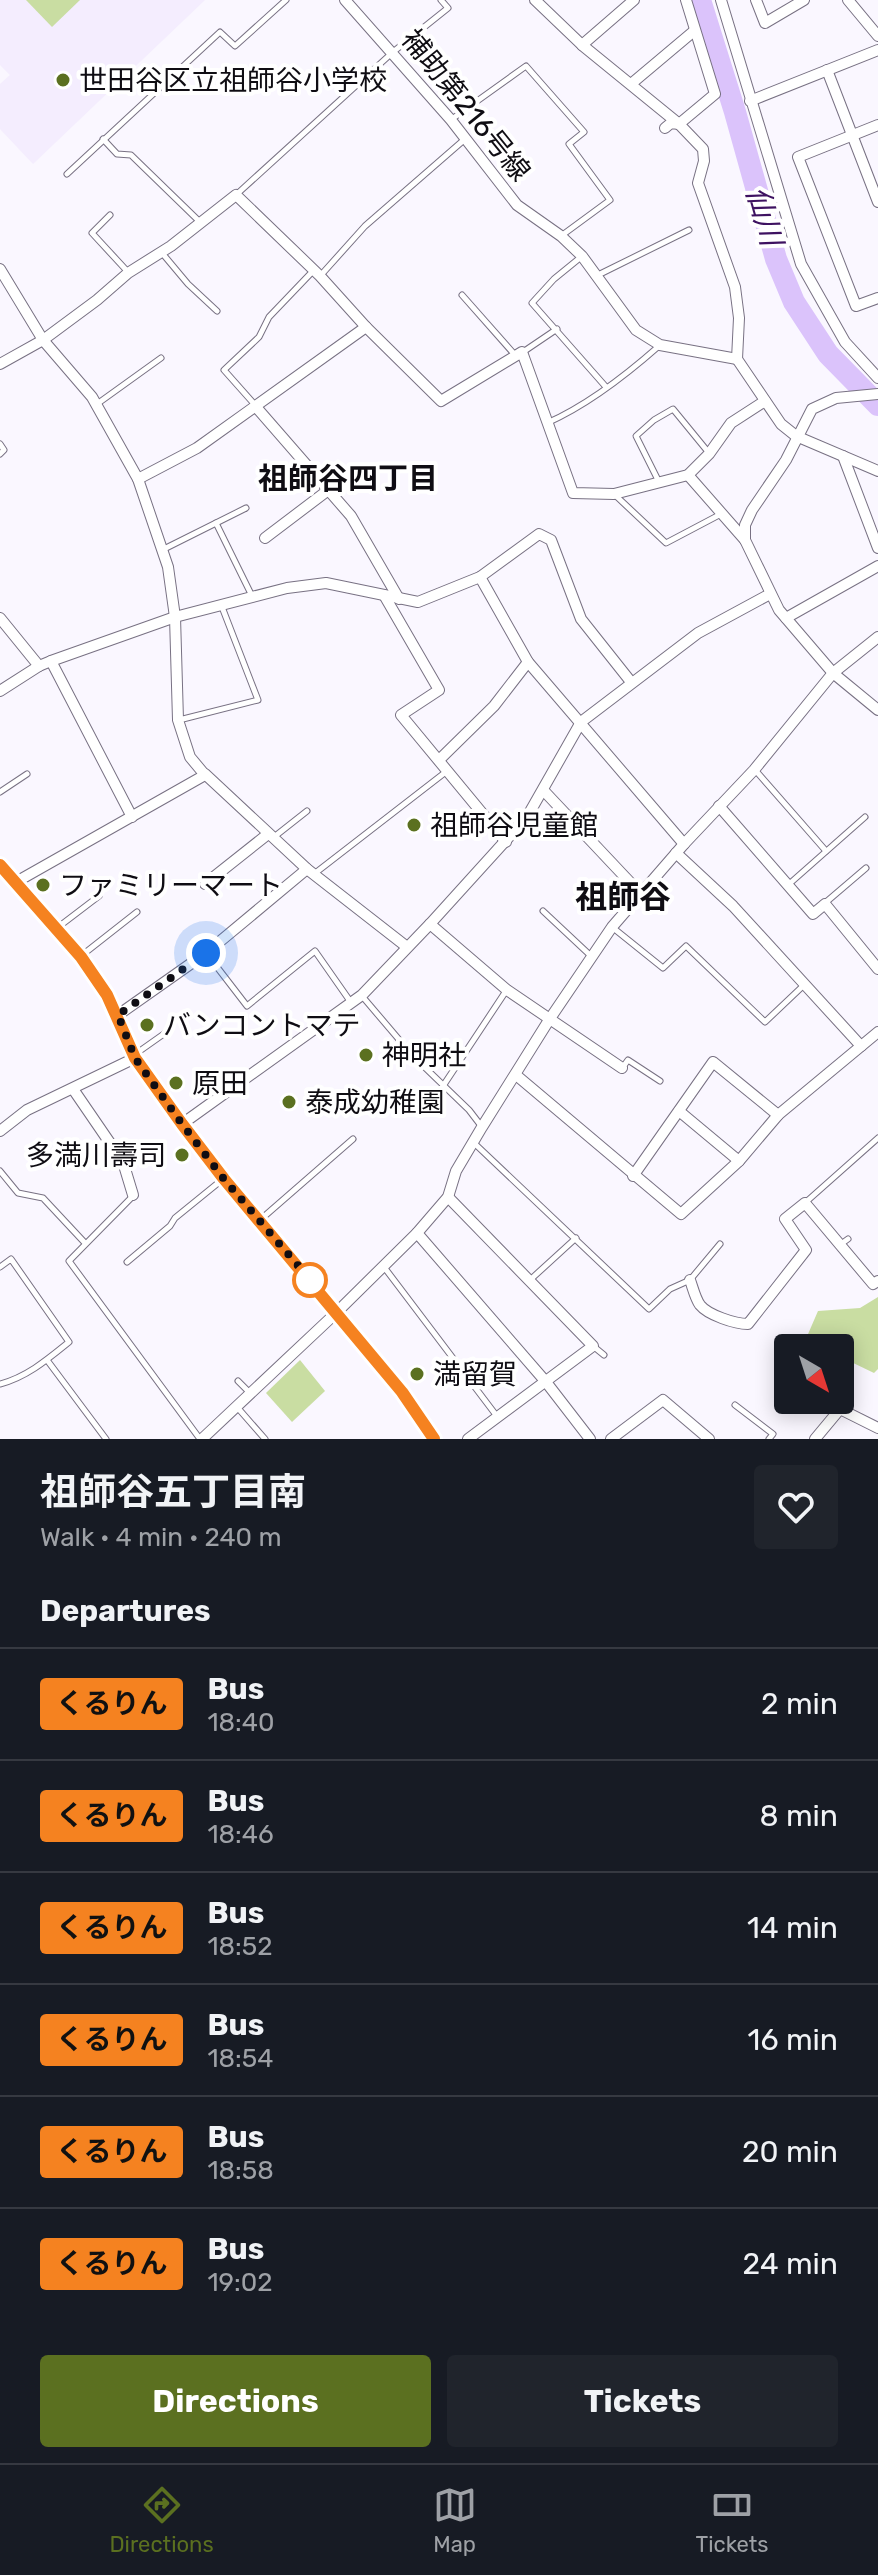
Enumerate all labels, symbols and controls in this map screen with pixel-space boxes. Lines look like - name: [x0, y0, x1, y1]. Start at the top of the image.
- street label: 補助第216号線: [395, 23, 537, 187]
- place label: 世田谷区立祖師谷小学校: [79, 64, 387, 97]
- marker: 世田谷区立祖師谷小学校: [54, 71, 72, 89]
- water label: 仙川: [738, 182, 790, 253]
- district label: 祖師谷四丁目: [258, 461, 438, 497]
- place label: 祖師谷児童館: [430, 809, 598, 842]
- marker: 祖師谷児童館: [405, 816, 423, 834]
- place label: ファミリーマート: [59, 869, 283, 902]
- marker: ファミリーマート: [34, 876, 52, 894]
- district label: 祖師谷: [575, 878, 671, 916]
- your location: [186, 933, 226, 973]
- place label: バンコントマテ: [163, 1009, 360, 1042]
- marker: バンコントマテ: [138, 1016, 156, 1034]
- place label: 神明社: [382, 1039, 466, 1072]
- marker: 神明社: [357, 1046, 375, 1064]
- place label: 原田: [192, 1067, 248, 1100]
- marker: 原田: [167, 1074, 185, 1092]
- place label: 泰成幼稚園: [305, 1086, 445, 1119]
- marker: 泰成幼稚園: [280, 1093, 298, 1111]
- place label: 多満川壽司: [26, 1139, 166, 1172]
- marker: 多満川壽司: [173, 1146, 191, 1164]
- unlabelled marker: [293, 1263, 327, 1297]
- north arrow: [774, 1334, 854, 1414]
- map controls: [774, 1334, 854, 1414]
- place label: 満留賀: [433, 1358, 517, 1391]
- marker: 満留賀: [408, 1365, 426, 1383]
- button: heart: [754, 1465, 838, 1549]
- text: 祖師谷五丁目南: [40, 1469, 306, 1515]
- text: Walk · 4 min · 240 m: [40, 1522, 282, 1553]
- text: Departures: [40, 1593, 211, 1629]
- text: Bus: [207, 1671, 264, 1707]
- text: 2 min: [761, 1686, 838, 1722]
- text: くるりん: [56, 1687, 167, 1720]
- text: 18:40: [207, 1707, 274, 1738]
- text: Bus: [207, 1783, 264, 1819]
- text: 8 min: [759, 1798, 838, 1834]
- text: くるりん: [56, 1799, 167, 1832]
- text: 18:46: [207, 1819, 274, 1850]
- text: Bus: [207, 1895, 264, 1931]
- text: 14 min: [747, 1910, 838, 1946]
- text: くるりん: [56, 1911, 167, 1944]
- text: 18:52: [207, 1931, 272, 1962]
- text: Bus: [207, 2007, 264, 2043]
- text: 16 min: [748, 2022, 838, 2058]
- text: くるりん: [56, 2023, 167, 2056]
- text: 18:54: [207, 2043, 273, 2074]
- text: Bus: [207, 2119, 264, 2155]
- text: 20 min: [742, 2134, 838, 2170]
- text: くるりん: [56, 2135, 167, 2168]
- text: 18:58: [207, 2155, 274, 2186]
- text: Bus: [207, 2231, 264, 2267]
- text: 24 min: [743, 2246, 838, 2282]
- text: くるりん: [56, 2247, 167, 2280]
- text: 19:02: [207, 2267, 272, 2298]
- button: Directions: [40, 2355, 431, 2447]
- button: Tickets: [447, 2355, 838, 2447]
- tab: Directions: [109, 2483, 214, 2558]
- tab: Map: [433, 2483, 477, 2558]
- tab: Tickets: [696, 2483, 769, 2558]

